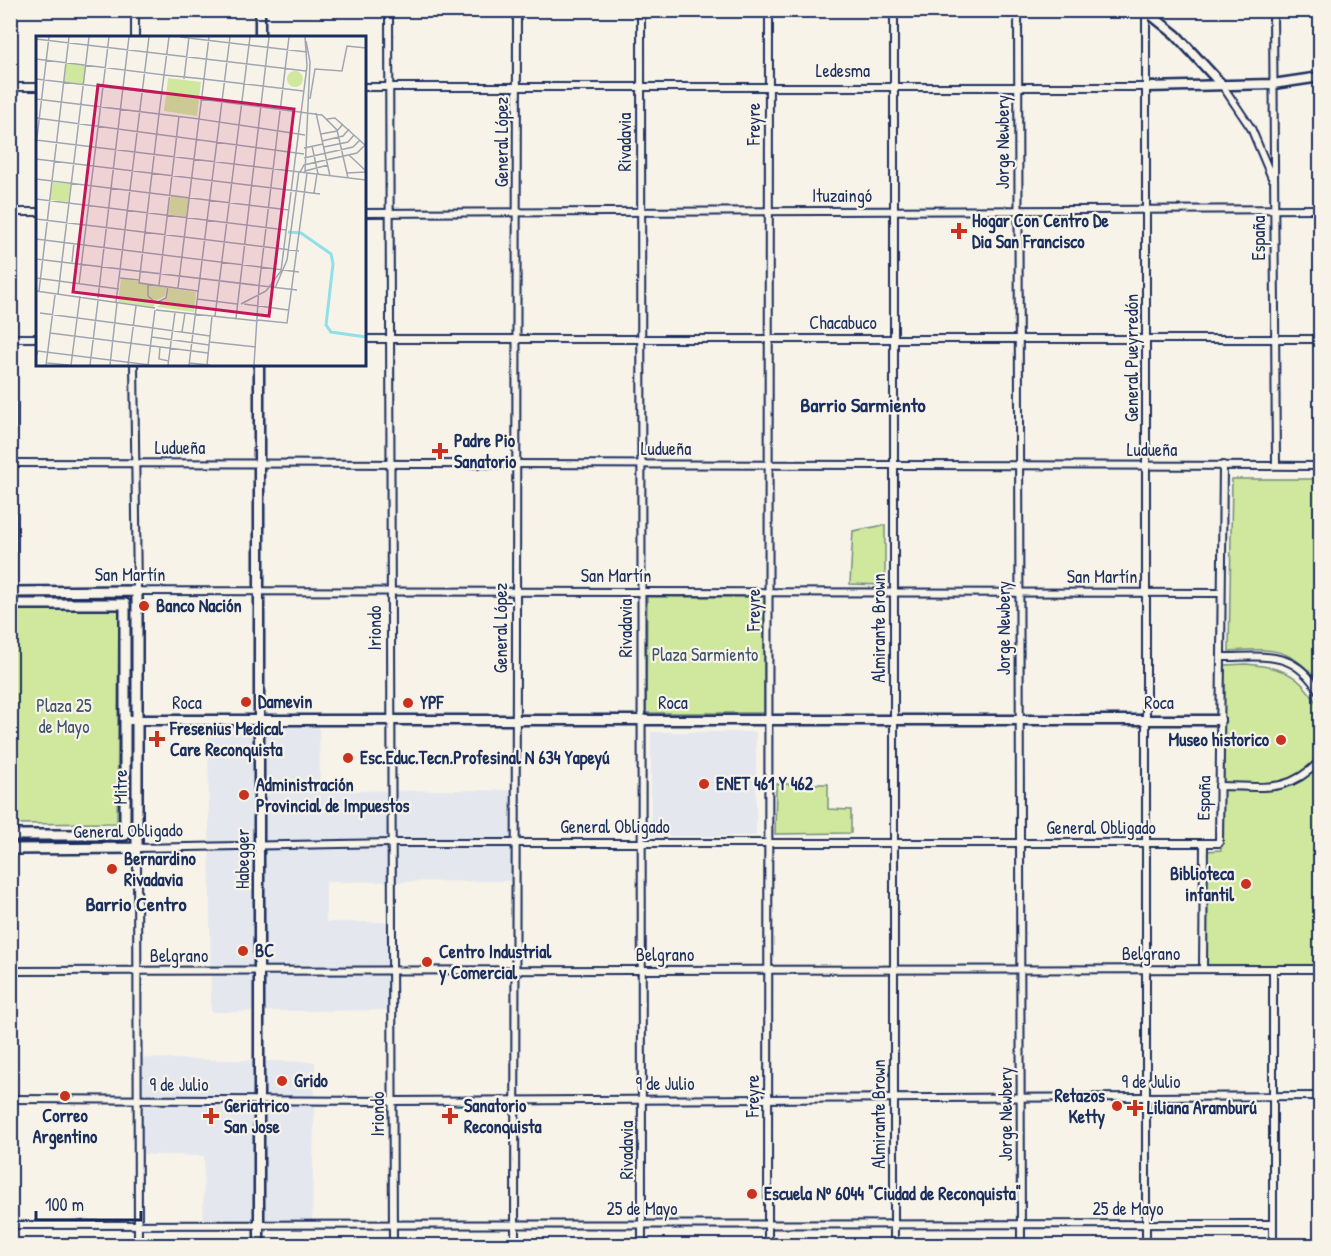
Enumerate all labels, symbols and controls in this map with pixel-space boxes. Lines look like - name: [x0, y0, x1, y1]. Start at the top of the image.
- inset map: [36, 36, 366, 366]
- street label: Ledesma: [816, 58, 870, 83]
- street label: Jorge Newbery: [990, 94, 1015, 189]
- street label: General López: [489, 96, 514, 187]
- street label: Freyre: [741, 103, 766, 146]
- street label: Rivadavia: [612, 113, 637, 171]
- street label: Ituzaingó: [812, 183, 872, 208]
- place label: Hogar Con Centro De Dia San Francisco: [972, 208, 1109, 254]
- street label: España: [1246, 216, 1271, 260]
- marker: Hogar Con Centro De Dia San Francisco: [950, 222, 968, 240]
- street label: General Pueyrredón: [1119, 294, 1144, 422]
- street label: Chacabuco: [809, 310, 877, 335]
- district label: Barrio Sarmiento: [800, 391, 926, 418]
- place label: Padre Pio Sanatorio: [454, 428, 517, 474]
- street label: Ludueña: [155, 435, 205, 460]
- street label: Ludueña: [641, 436, 691, 461]
- street label: Ludueña: [1127, 437, 1177, 462]
- marker: Padre Pio Sanatorio: [431, 442, 449, 460]
- street label: San Martín: [95, 562, 165, 587]
- street label: San Martín: [581, 563, 651, 588]
- street label: San Martín: [1067, 564, 1137, 589]
- street label: Almirante Brown: [866, 573, 891, 683]
- street label: Jorge Newbery: [991, 580, 1016, 675]
- street label: General López: [488, 582, 513, 673]
- street label: Freyre: [741, 589, 766, 632]
- place label: Banco Nación: [156, 593, 242, 618]
- marker: Banco Nación: [137, 599, 151, 613]
- street label: Rivadavia: [613, 599, 638, 657]
- street label: Iriondo: [362, 606, 387, 650]
- park label: Plaza Sarmiento: [652, 642, 758, 667]
- place label: Damevin: [258, 689, 312, 714]
- street label: Roca: [172, 690, 202, 715]
- place label: YPF: [420, 690, 445, 715]
- street label: Roca: [658, 690, 688, 715]
- street label: Roca: [1144, 690, 1174, 715]
- park label: Plaza 25 de Mayo: [36, 693, 92, 739]
- marker: Damevin: [239, 695, 253, 709]
- marker: YPF: [401, 696, 415, 710]
- place label: Fresenius Medical Care Reconquista: [169, 716, 284, 763]
- place label: Museo historico: [1168, 727, 1270, 752]
- marker: Fresenius Medical Care Reconquista: [148, 730, 166, 748]
- marker: Museo historico: [1274, 733, 1288, 747]
- place label: Esc.Educ.Tecn.Profesinal N 634 Yapeyú: [360, 745, 610, 771]
- marker: Esc.Educ.Tecn.Profesinal N 634 Yapeyú: [341, 751, 355, 765]
- street label: Mitre: [108, 769, 133, 805]
- place label: ENET 461 Y 462: [716, 771, 814, 796]
- place label: Administración Provincial de Impuestos: [256, 772, 409, 819]
- street label: España: [1191, 775, 1216, 821]
- marker: ENET 461 Y 462: [697, 777, 711, 791]
- marker: Administración Provincial de Impuestos: [237, 788, 251, 802]
- street label: General Obligado: [560, 814, 670, 839]
- street label: General Obligado: [1046, 815, 1156, 840]
- street label: General Obligado: [73, 817, 183, 844]
- street label: Habegger: [230, 829, 255, 889]
- place label: Bernardino Rivadavia: [124, 846, 197, 892]
- place label: Biblioteca infantil: [1170, 861, 1235, 907]
- marker: Bernardino Rivadavia: [105, 862, 119, 876]
- marker: Biblioteca infantil: [1239, 877, 1253, 891]
- district label: Barrio Centro: [85, 890, 187, 917]
- place label: BC: [255, 938, 274, 963]
- place label: Centro Industrial y Comercial: [438, 939, 552, 986]
- street label: Belgrano: [1122, 941, 1180, 966]
- street label: Belgrano: [636, 942, 694, 967]
- street label: Belgrano: [150, 943, 208, 968]
- marker: BC: [236, 944, 250, 958]
- marker: Centro Industrial y Comercial: [420, 955, 434, 969]
- street label: Almirante Brown: [866, 1059, 891, 1169]
- street label: Jorge Newbery: [993, 1066, 1018, 1161]
- place label: Grido: [294, 1068, 329, 1093]
- street label: 9 de Julio: [1121, 1069, 1181, 1094]
- street label: 9 de Julio: [635, 1071, 695, 1096]
- street label: 9 de Julio: [149, 1072, 209, 1097]
- marker: Grido: [275, 1074, 289, 1088]
- street label: Freyre: [740, 1075, 765, 1118]
- place label: Retazos Ketty: [1055, 1083, 1105, 1130]
- marker: Correo Argentino: [58, 1089, 72, 1103]
- street label: Iriondo: [365, 1092, 390, 1136]
- place label: Geriatrico San Jose: [224, 1093, 290, 1139]
- place label: Sanatorio Reconquista: [464, 1093, 542, 1140]
- place label: Liliana Aramburú: [1147, 1095, 1257, 1120]
- marker: Retazos Ketty: [1110, 1099, 1124, 1113]
- marker: Liliana Aramburú: [1128, 1101, 1142, 1115]
- place label: Correo Argentino: [33, 1103, 98, 1150]
- marker: Geriatrico San Jose: [202, 1107, 220, 1125]
- marker: Sanatorio Reconquista: [441, 1107, 459, 1125]
- street label: Rivadavia: [614, 1121, 639, 1179]
- place label: Escuela Nº 6044 "Ciudad de Reconquista": [764, 1181, 1021, 1207]
- scale bar: [36, 1184, 141, 1222]
- marker: Escuela Nº 6044 "Ciudad de Reconquista": [745, 1187, 759, 1201]
- text: 100 m: [45, 1192, 84, 1217]
- street label: 25 de Mayo: [606, 1196, 678, 1221]
- street label: 25 de Mayo: [1092, 1196, 1164, 1221]

